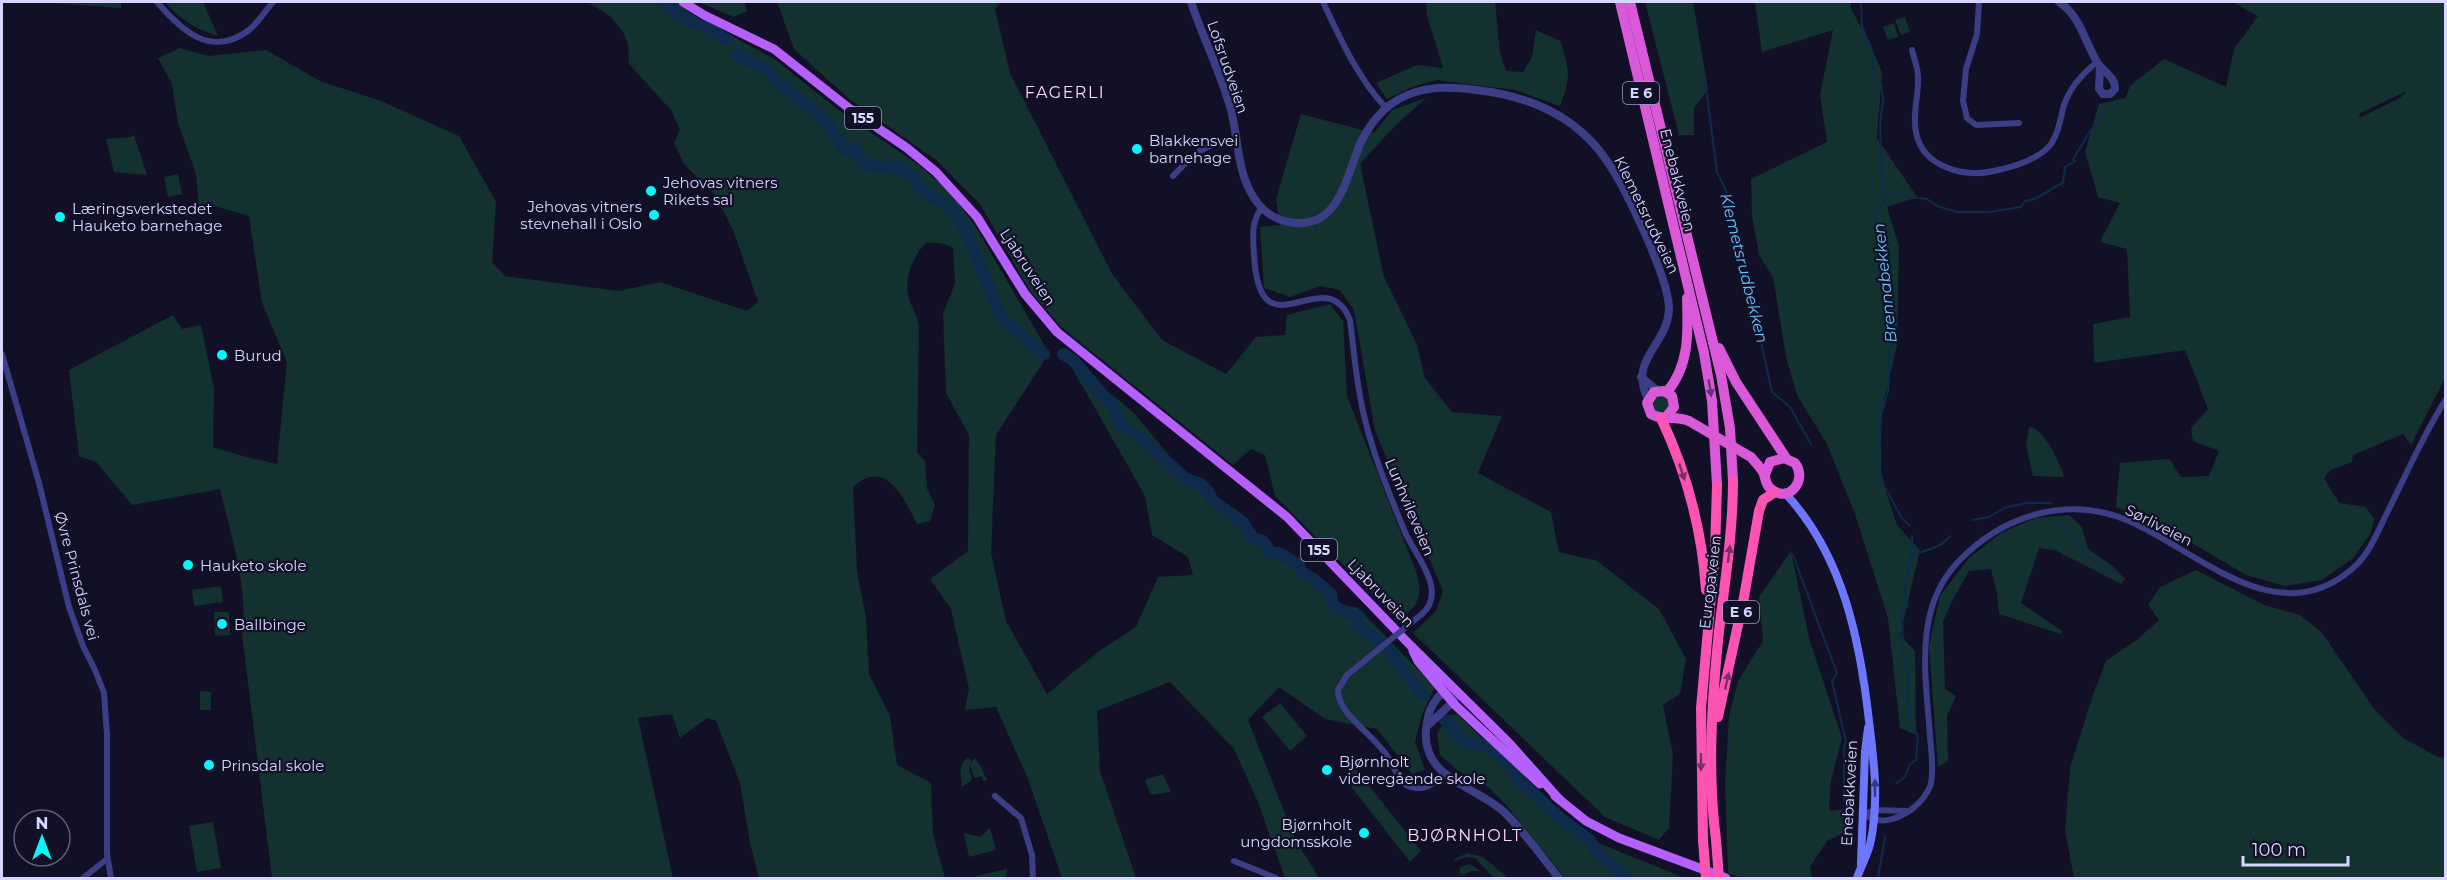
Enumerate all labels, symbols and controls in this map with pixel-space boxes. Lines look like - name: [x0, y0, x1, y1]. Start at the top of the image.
- street label: Lofsrudveien: [1203, 18, 1253, 116]
- road number: E 6: [1623, 82, 1659, 104]
- district label: FAGERLI: [1025, 83, 1105, 102]
- road number: 155: [845, 107, 881, 129]
- street label: Enebakkveien: [1656, 126, 1700, 234]
- place label: Blakkensvei barnehage: [1149, 131, 1238, 167]
- marker: Blakkensvei barnehage: [1130, 142, 1144, 156]
- street label: Klemetsrudveien: [1610, 153, 1684, 277]
- place label: Jehovas vitners Rikets sal: [662, 173, 777, 209]
- marker: Jehovas vitners Rikets sal: [644, 184, 658, 198]
- water label: Klemetsrudbekken: [1716, 191, 1772, 345]
- place label: Jehovas vitners stevnehall i Oslo: [520, 197, 642, 233]
- place label: Læringsverkstedet Hauketo barnehage: [72, 199, 222, 235]
- marker: Jehovas vitners stevnehall i Oslo: [647, 208, 661, 222]
- marker: Læringsverkstedet Hauketo barnehage: [53, 210, 67, 224]
- water label: Brennabekken: [1869, 222, 1901, 344]
- street label: Ljabruveien: [996, 225, 1060, 309]
- place label: Burud: [234, 346, 282, 365]
- marker: Burud: [215, 348, 229, 362]
- one-way arrow: [1705, 379, 1714, 398]
- street label: Lunhvileveien: [1381, 455, 1439, 559]
- one-way arrow: [1678, 464, 1688, 482]
- street label: Sørliveien: [2122, 500, 2196, 550]
- street label: Øvre Prinsdals vei: [51, 509, 103, 643]
- street label: Europaveien: [1695, 534, 1725, 630]
- road number: 155: [1301, 539, 1337, 561]
- one-way arrow: [1724, 544, 1734, 563]
- street label: Ljabruveien: [1344, 555, 1418, 631]
- place label: Hauketo skole: [200, 556, 306, 575]
- marker: Hauketo skole: [181, 558, 195, 572]
- road number: E 6: [1723, 601, 1759, 623]
- place label: Ballbinge: [234, 615, 306, 634]
- marker: Ballbinge: [215, 617, 229, 631]
- one-way arrow: [1723, 671, 1732, 690]
- street label: Enebakkveien: [1837, 740, 1861, 846]
- place label: Bjørnholt videregående skole: [1339, 752, 1485, 788]
- one-way arrow: [1696, 752, 1706, 771]
- place label: Prinsdal skole: [221, 756, 324, 775]
- marker: Prinsdal skole: [202, 758, 216, 772]
- marker: Bjørnholt videregående skole: [1320, 763, 1334, 777]
- one-way arrow: [1870, 778, 1880, 797]
- north arrow: [12, 808, 72, 868]
- text: N: [36, 814, 48, 833]
- place label: Bjørnholt ungdomsskole: [1240, 815, 1352, 851]
- marker: Bjørnholt ungdomsskole: [1357, 826, 1371, 840]
- district label: BJØRNHOLT: [1407, 826, 1523, 845]
- scale bar: [2243, 829, 2348, 867]
- text: 100 m: [2252, 839, 2306, 861]

